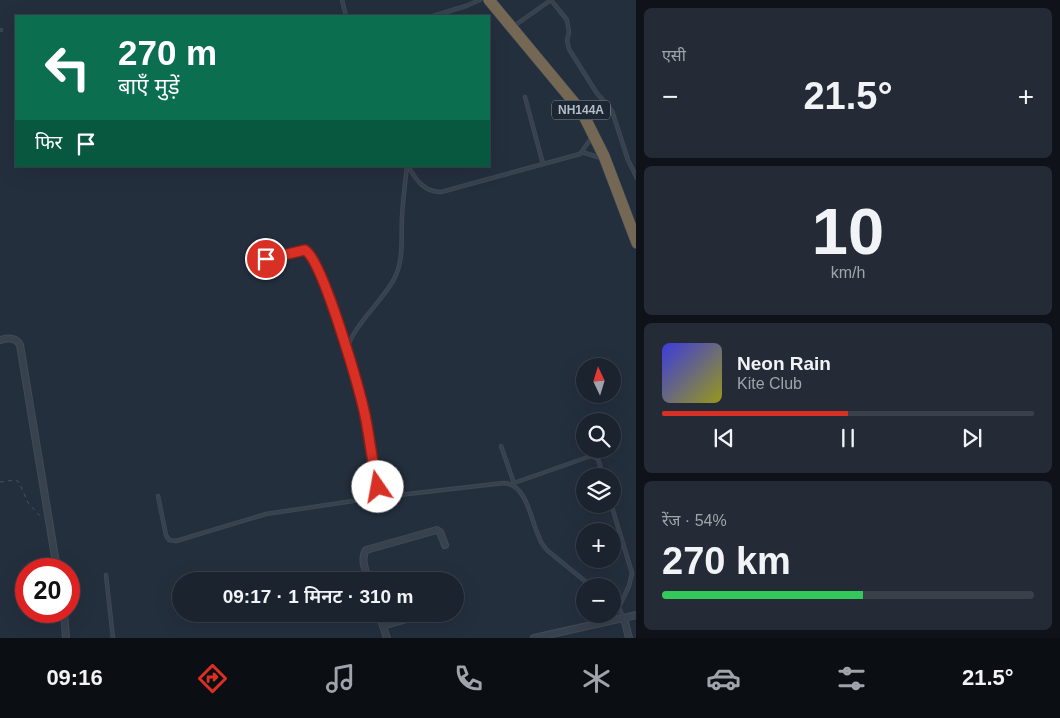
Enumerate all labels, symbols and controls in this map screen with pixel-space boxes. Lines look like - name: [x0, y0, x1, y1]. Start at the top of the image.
- text: 270 m: [118, 33, 217, 72]
- icon: left: [35, 35, 100, 100]
- text: एसी: [662, 47, 686, 64]
- text: बाएँ मुड़ें: [118, 74, 179, 99]
- text: 21.5°: [803, 75, 893, 117]
- text: −: [662, 81, 678, 112]
- text: +: [1018, 81, 1034, 112]
- road number: NH144A: [552, 100, 610, 120]
- icon: arrive: [72, 130, 100, 158]
- text: फिर: [35, 132, 62, 153]
- text: 10: [812, 195, 884, 268]
- pin: [245, 238, 287, 280]
- icon: arrive: [252, 245, 280, 273]
- text: km/h: [831, 264, 865, 281]
- text: Neon Rain: [737, 353, 831, 374]
- north arrow: [576, 358, 621, 402]
- map controls: [576, 358, 621, 623]
- text: Kite Club: [737, 375, 802, 392]
- button: search: [576, 413, 621, 458]
- icon: previous: [710, 424, 738, 452]
- icon: pause: [834, 424, 862, 452]
- icon: next: [958, 424, 986, 452]
- position arrow: [351, 460, 403, 512]
- button: layers: [576, 468, 621, 513]
- text: रेंज · 54%: [662, 512, 727, 529]
- button: +: [576, 523, 621, 568]
- text: 270 km: [662, 540, 791, 582]
- speed limit sign: 20: [15, 558, 80, 623]
- button: −: [576, 578, 621, 623]
- text: 09:17 · 1 मिनट · 310 m: [223, 586, 413, 607]
- icon: directions: [195, 661, 230, 696]
- icon: music: [323, 661, 358, 696]
- icon: phone: [451, 661, 486, 696]
- icon: climate: [579, 661, 614, 696]
- icon: car: [706, 661, 741, 696]
- icon: filters: [834, 661, 869, 696]
- text: 09:16: [46, 665, 103, 690]
- text: 21.5°: [962, 665, 1014, 690]

